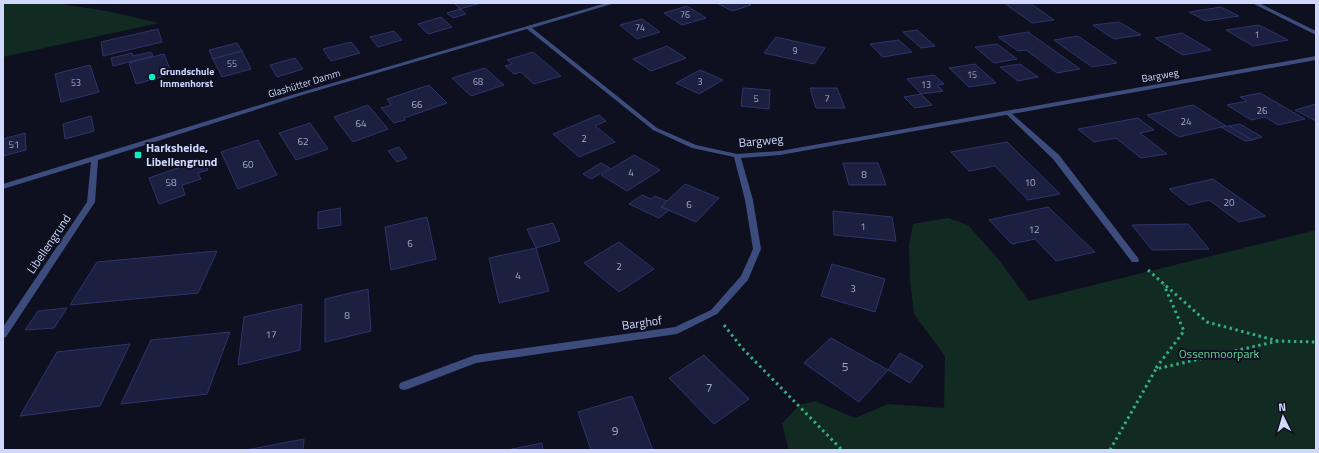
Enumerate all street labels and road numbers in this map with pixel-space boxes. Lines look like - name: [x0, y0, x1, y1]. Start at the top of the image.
- street label: Glashütter Damm: [266, 65, 342, 102]
- street label: Bargweg: [1140, 65, 1180, 86]
- street label: Bargweg: [738, 129, 784, 152]
- street label: Libellengrund: [22, 210, 76, 277]
- street label: Barghof: [621, 310, 663, 335]

